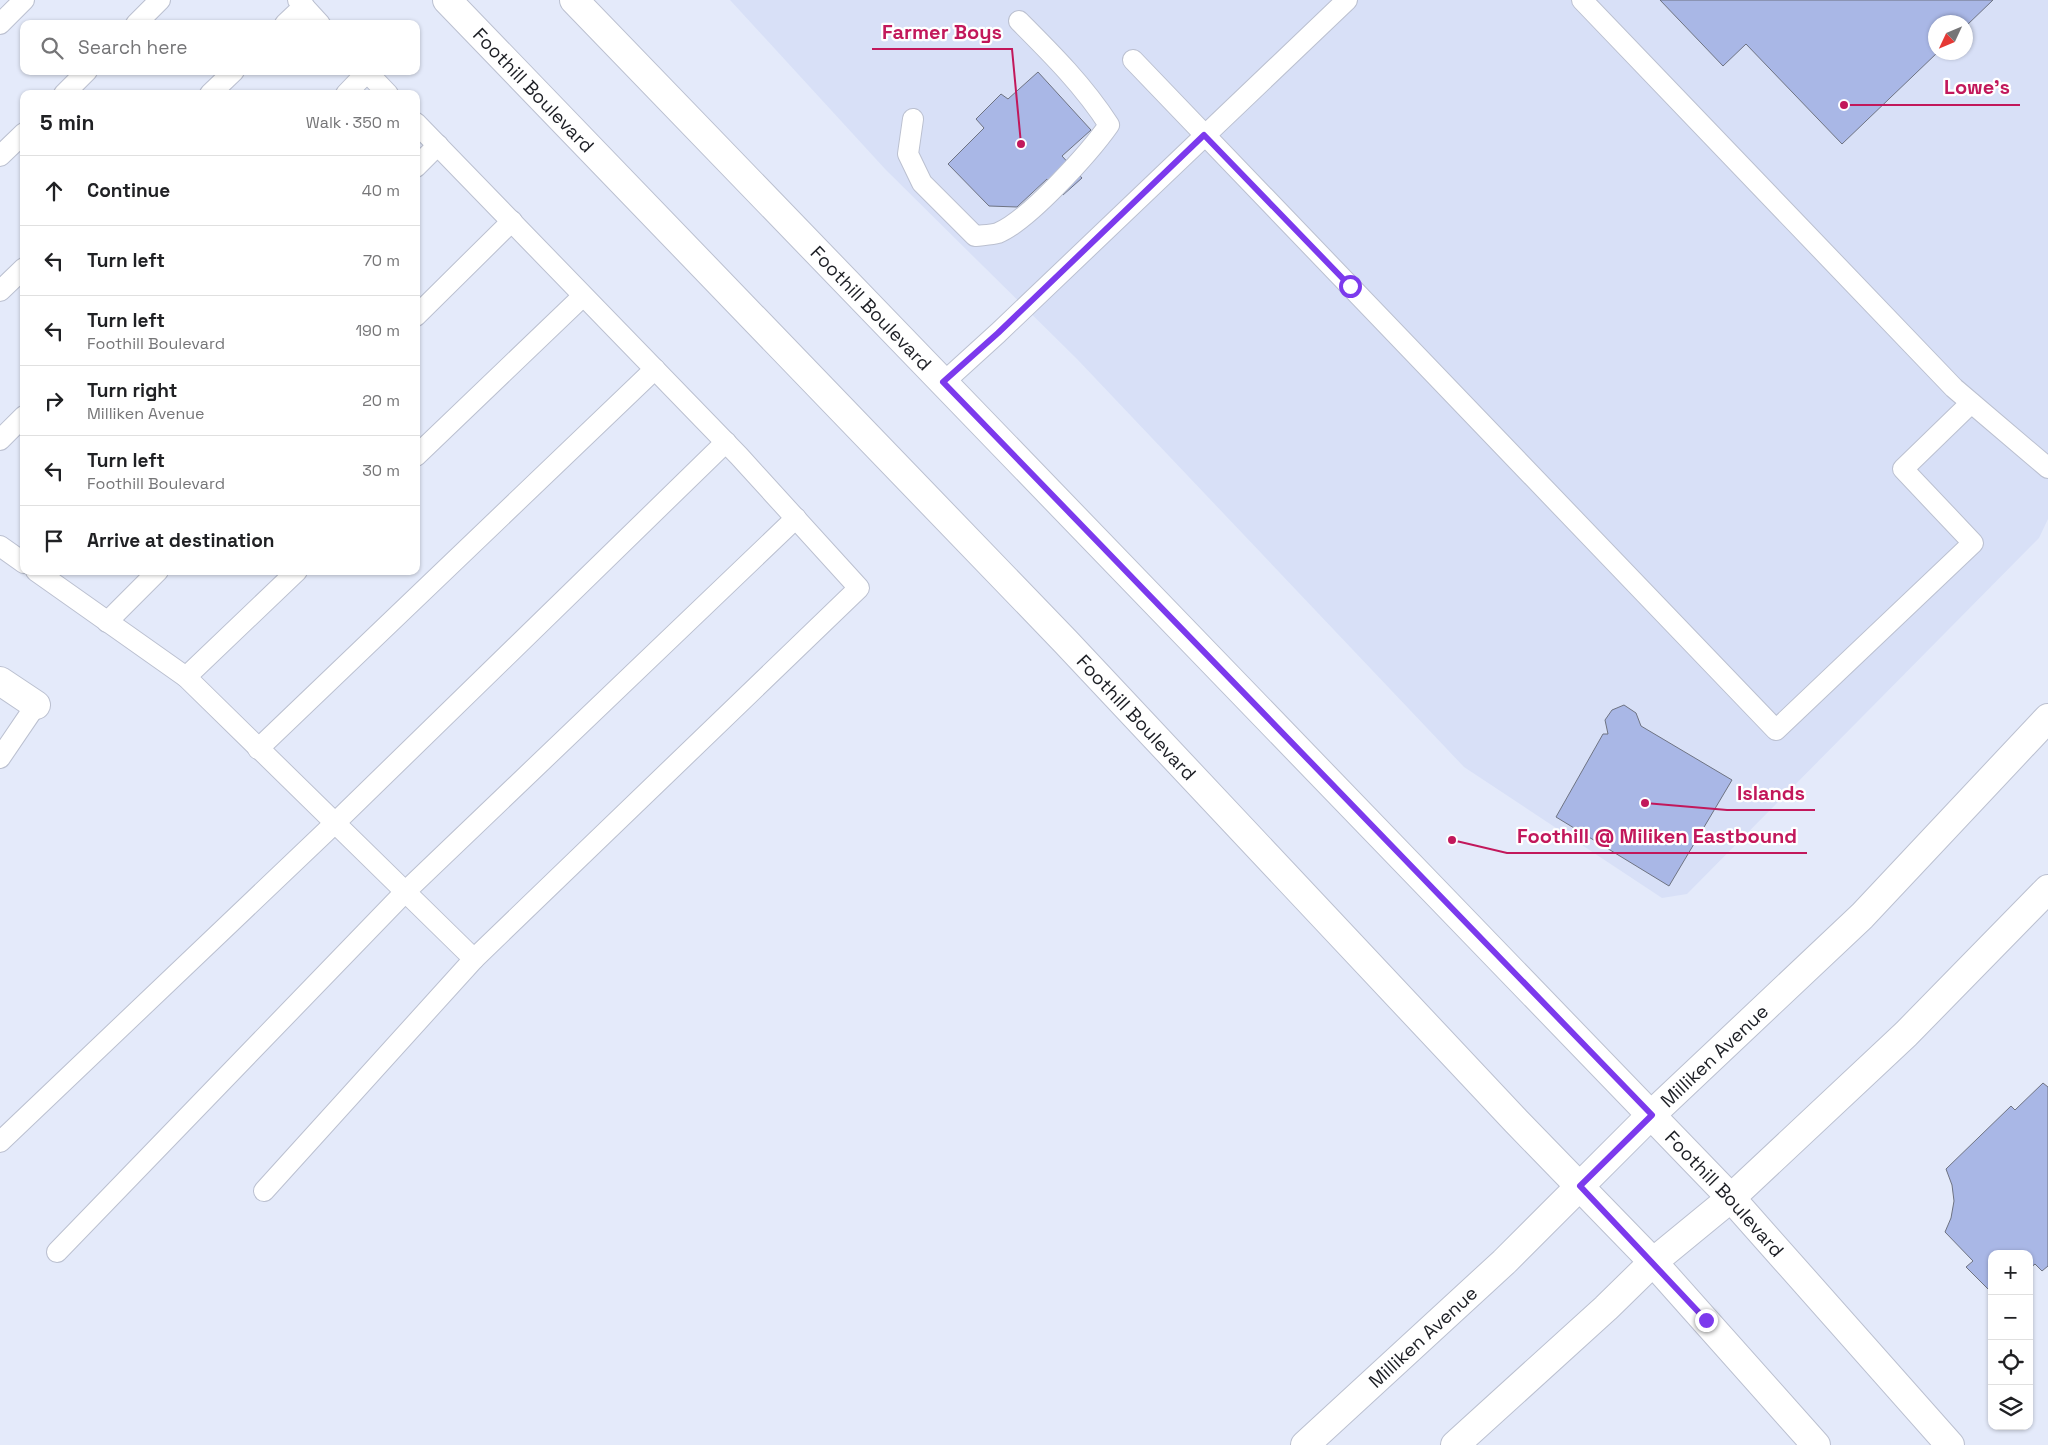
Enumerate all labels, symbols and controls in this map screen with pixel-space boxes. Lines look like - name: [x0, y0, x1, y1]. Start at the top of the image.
- callout: Farmer Boys: [872, 14, 1012, 49]
- north arrow: [1928, 15, 1973, 60]
- text: Farmer Boys: [882, 19, 1002, 45]
- search box: [20, 20, 420, 75]
- street label: Foothill Boulevard: [468, 22, 600, 158]
- icon: search: [38, 34, 66, 62]
- text: Search here: [78, 35, 188, 60]
- callout: Lowe's: [1934, 70, 2020, 105]
- text: Lowe's: [1944, 74, 2010, 100]
- text: 5 min: [40, 109, 94, 136]
- text: Walk · 350 m: [306, 112, 400, 133]
- icon: ahead: [40, 177, 68, 205]
- text: Continue: [87, 178, 170, 203]
- text: 40 m: [362, 180, 400, 201]
- street label: Foothill Boulevard: [805, 240, 937, 376]
- icon: left: [40, 247, 68, 275]
- text: Turn left: [87, 248, 165, 273]
- text: 70 m: [363, 250, 400, 271]
- route start: [1339, 275, 1362, 298]
- text: Turn left: [87, 308, 165, 333]
- icon: left: [40, 317, 68, 345]
- text: 190 m: [355, 320, 400, 341]
- text: Foothill Boulevard: [87, 333, 225, 354]
- text: Turn right: [87, 378, 177, 403]
- icon: right: [40, 387, 68, 415]
- text: 20 m: [362, 390, 400, 411]
- text: Milliken Avenue: [87, 403, 204, 424]
- text: Turn left: [87, 448, 165, 473]
- icon: left: [40, 457, 68, 485]
- text: 30 m: [362, 460, 400, 481]
- text: Foothill Boulevard: [87, 473, 225, 494]
- icon: arrive: [40, 527, 68, 555]
- text: Arrive at destination: [87, 528, 275, 553]
- street label: Foothill Boulevard: [1071, 649, 1202, 786]
- callout: Islands: [1727, 775, 1815, 810]
- text: Islands: [1737, 780, 1805, 806]
- callout: Foothill @ Miliken Eastbound: [1507, 818, 1807, 853]
- text: Foothill @ Miliken Eastbound: [1517, 823, 1797, 849]
- street label: Milliken Avenue: [1655, 999, 1773, 1112]
- street label: Foothill Boulevard: [1660, 1125, 1790, 1262]
- map controls: [1988, 1250, 2033, 1430]
- button: +: [1988, 1250, 2033, 1295]
- street label: Milliken Avenue: [1363, 1280, 1483, 1393]
- button: −: [1988, 1295, 2033, 1340]
- route end: [1695, 1309, 1718, 1332]
- button: locate: [1988, 1340, 2033, 1385]
- button: layers: [1988, 1385, 2033, 1430]

